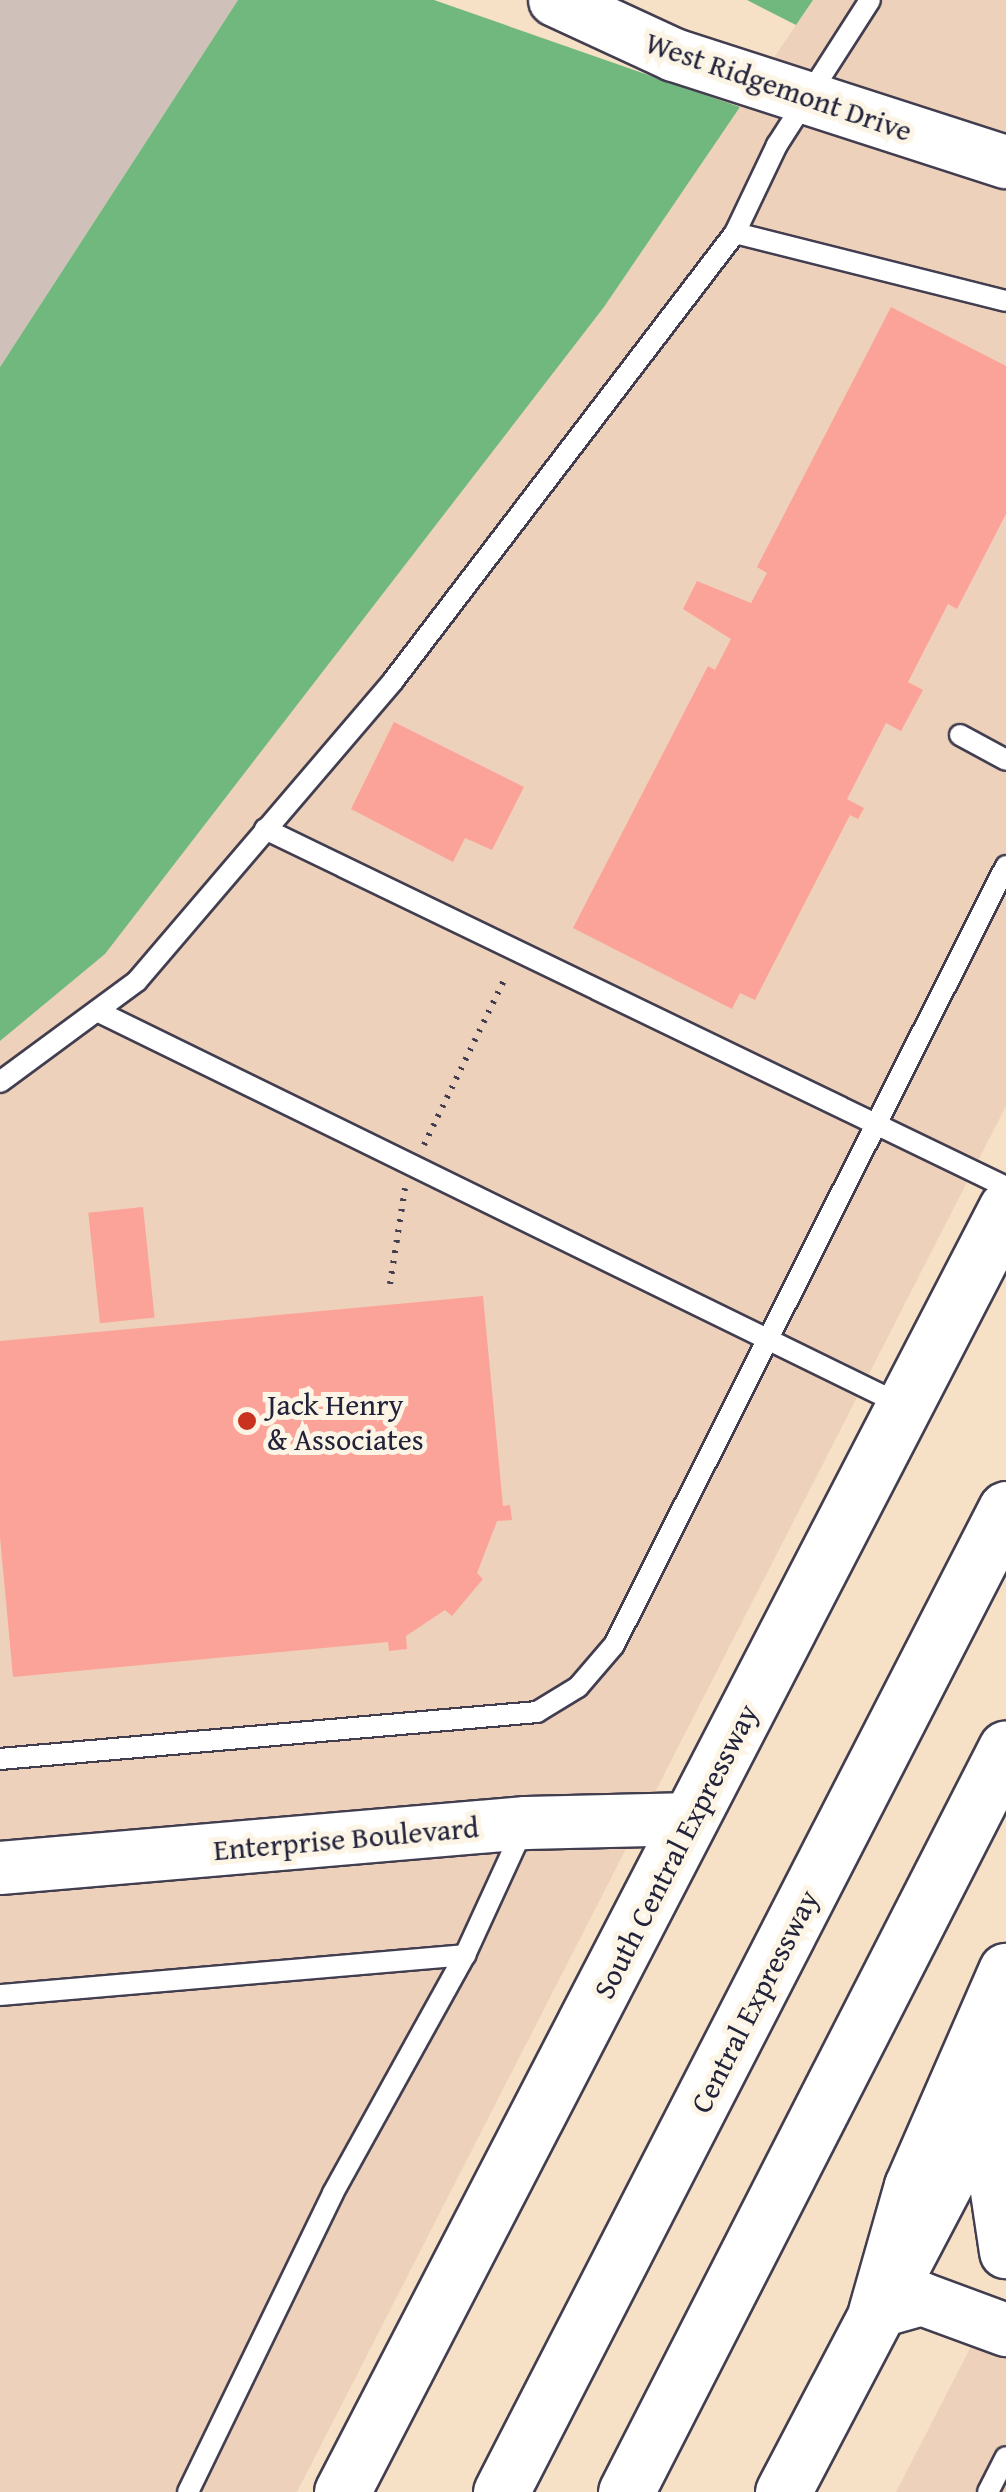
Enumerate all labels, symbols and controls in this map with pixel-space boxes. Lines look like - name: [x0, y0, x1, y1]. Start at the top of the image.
- street label: West Ridgemont Drive: [641, 24, 917, 148]
- place label: Jack Henry & Associates: [267, 1386, 424, 1456]
- marker: Jack Henry & Associates: [236, 1410, 258, 1432]
- street label: South Central Expressway: [585, 1698, 765, 2004]
- street label: Enterprise Boulevard: [212, 1808, 480, 1868]
- street label: Central Expressway: [682, 1883, 826, 2119]

